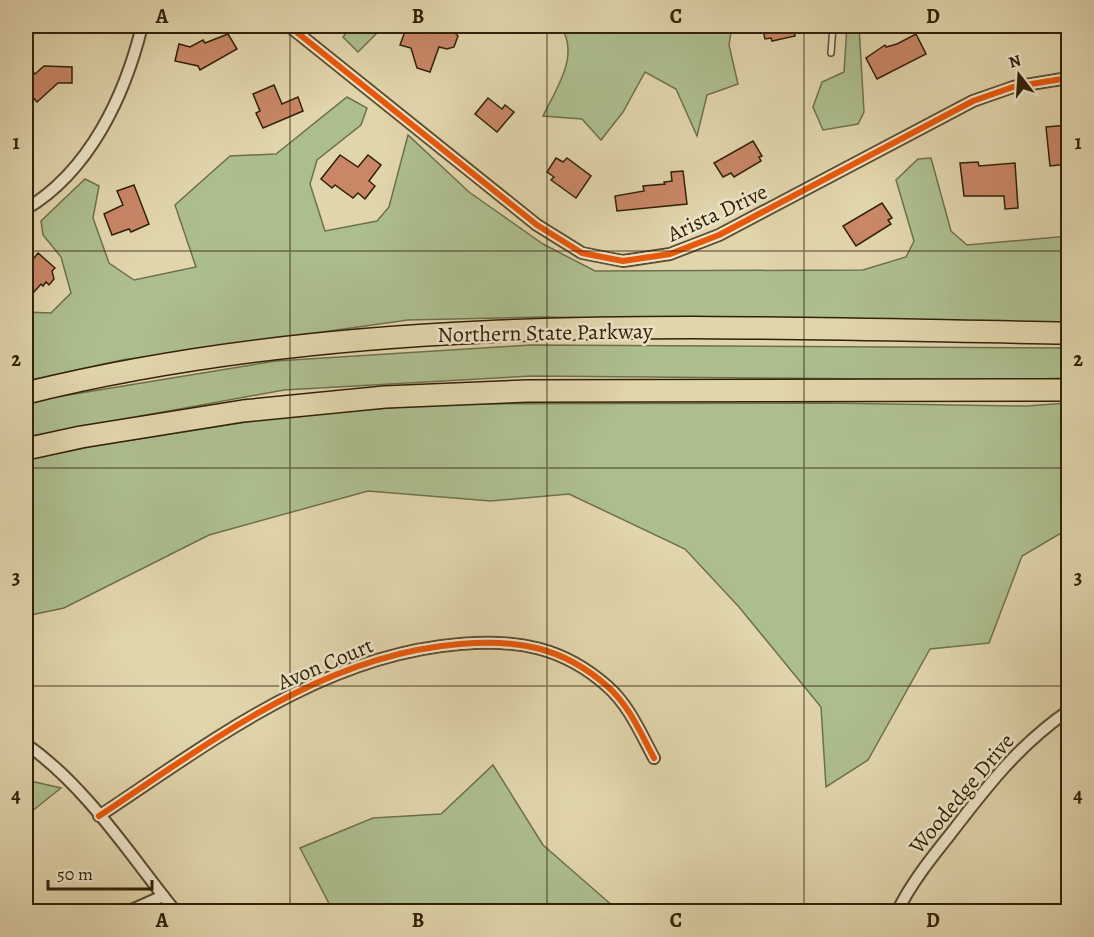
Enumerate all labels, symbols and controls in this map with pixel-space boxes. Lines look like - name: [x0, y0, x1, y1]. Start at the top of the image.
- text: A: [155, 3, 169, 30]
- text: B: [412, 3, 424, 30]
- text: C: [670, 3, 682, 30]
- text: D: [926, 3, 940, 30]
- north arrow: [989, 45, 1049, 105]
- text: N: [1006, 49, 1024, 74]
- text: 1: [12, 129, 20, 156]
- text: 1: [1074, 129, 1082, 156]
- street label: Arista Drive: [662, 177, 772, 250]
- street label: Northern State Parkway: [437, 316, 653, 350]
- text: 2: [11, 346, 21, 373]
- text: 2: [1073, 346, 1083, 373]
- text: 3: [12, 564, 20, 591]
- text: 3: [1074, 564, 1082, 591]
- street label: Avon Court: [272, 630, 378, 698]
- street label: Woodedge Drive: [902, 727, 1021, 861]
- text: 4: [11, 782, 21, 809]
- text: 4: [1073, 782, 1083, 809]
- scale bar: [48, 853, 152, 891]
- text: 50 m: [57, 862, 93, 886]
- text: A: [155, 907, 169, 934]
- text: B: [412, 907, 424, 934]
- text: C: [670, 907, 682, 934]
- text: D: [926, 907, 940, 934]

